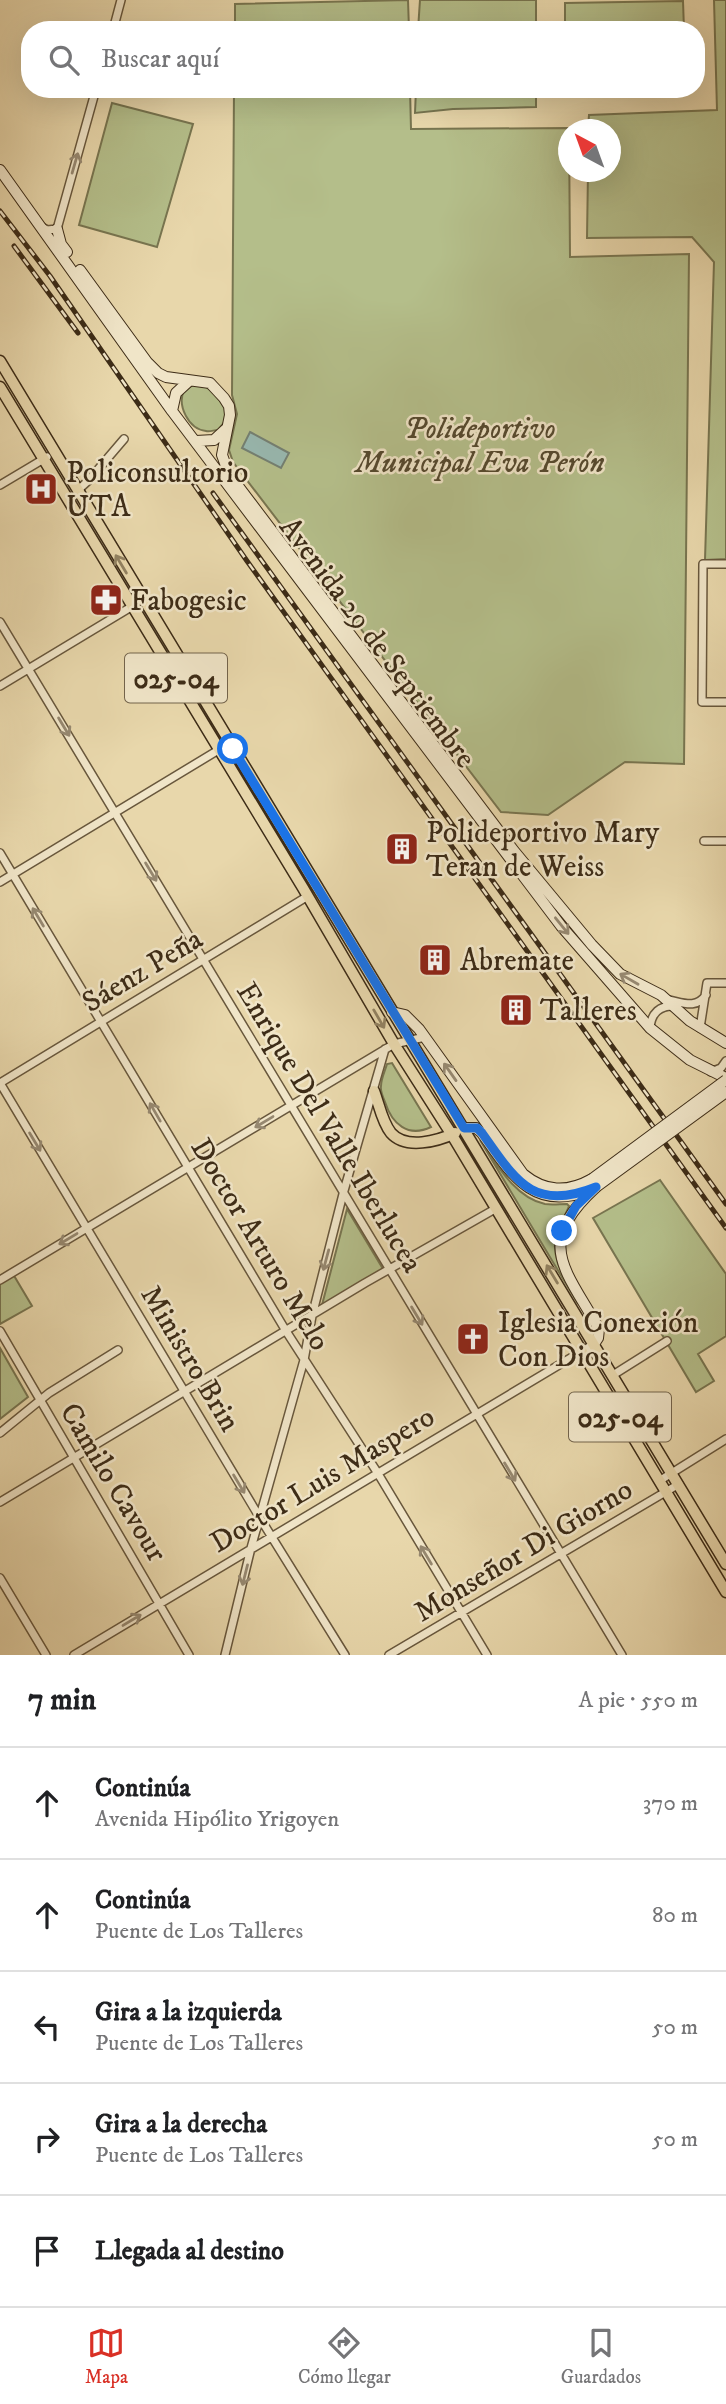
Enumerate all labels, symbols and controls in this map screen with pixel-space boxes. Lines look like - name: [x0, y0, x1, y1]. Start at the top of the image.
- search box: [21, 21, 705, 98]
- icon: search: [45, 41, 83, 79]
- text: Buscar aquí: [101, 43, 219, 76]
- north arrow: [558, 119, 621, 182]
- one-way arrow: [69, 153, 82, 175]
- park label: Polideportivo Municipal Eva Perón: [353, 411, 605, 482]
- place label: Policonsultorio UTA: [66, 455, 248, 526]
- hospital icon: Policonsultorio UTA: [22, 470, 60, 508]
- street label: Avenida 29 de Septiembre: [270, 510, 483, 776]
- one-way arrow: [114, 554, 128, 574]
- pharmacy icon: Fabogesic: [87, 581, 125, 619]
- place label: Fabogesic: [130, 583, 247, 620]
- road number: 025-04: [125, 654, 227, 702]
- one-way arrow: [57, 717, 71, 737]
- route start: [217, 733, 248, 764]
- place label: Polideportivo Mary Teran de Weiss: [426, 815, 660, 886]
- building icon: Polideportivo Mary Teran de Weiss: [383, 830, 421, 868]
- one-way arrow: [144, 861, 158, 881]
- one-way arrow: [31, 908, 45, 928]
- one-way arrow: [554, 917, 570, 935]
- street label: Sáenz Peña: [76, 921, 210, 1022]
- building icon: Abremate: [416, 941, 454, 979]
- place label: Abremate: [460, 943, 574, 980]
- one-way arrow: [619, 971, 639, 985]
- street label: Enrique Del Valle Iberlucea: [227, 976, 430, 1280]
- building icon: Talleres: [497, 991, 535, 1029]
- place label: Talleres: [540, 993, 637, 1030]
- one-way arrow: [373, 1008, 386, 1029]
- one-way arrow: [443, 1063, 457, 1082]
- one-way arrow: [148, 1103, 162, 1123]
- one-way arrow: [254, 1115, 274, 1129]
- one-way arrow: [28, 1131, 42, 1151]
- street label: Doctor Arturo Melo: [182, 1132, 338, 1358]
- route end: [546, 1215, 577, 1246]
- one-way arrow: [59, 1232, 79, 1246]
- one-way arrow: [319, 1249, 332, 1271]
- one-way arrow: [545, 1265, 559, 1285]
- street label: Ministro Brin: [132, 1279, 248, 1439]
- one-way arrow: [410, 1305, 424, 1325]
- place label: Iglesia Conexión Con Dios: [498, 1305, 699, 1376]
- church icon: Iglesia Conexión Con Dios: [454, 1320, 492, 1358]
- road number: 025-04: [569, 1392, 671, 1442]
- street label: Camilo Cavour: [51, 1397, 175, 1569]
- street label: Doctor Luis Maspero: [204, 1399, 442, 1562]
- one-way arrow: [504, 1461, 518, 1481]
- street label: Monseñor Di Giorno: [408, 1471, 640, 1631]
- one-way arrow: [233, 1474, 247, 1494]
- one-way arrow: [419, 1545, 433, 1565]
- one-way arrow: [238, 1564, 251, 1586]
- one-way arrow: [121, 1612, 141, 1626]
- text: 7 min: [28, 1682, 96, 1719]
- text: A pie · 550 m: [579, 1686, 698, 1715]
- text: Continúa: [95, 1772, 190, 1805]
- icon: ahead: [28, 1784, 66, 1822]
- text: 370 m: [643, 1789, 698, 1818]
- text: Avenida Hipólito Yrigoyen: [95, 1805, 339, 1834]
- text: Continúa: [95, 1884, 190, 1917]
- icon: ahead: [28, 1896, 66, 1934]
- text: 80 m: [652, 1901, 698, 1930]
- text: Puente de Los Talleres: [95, 1917, 303, 1946]
- text: Gira a la izquierda: [95, 1996, 282, 2029]
- icon: left: [28, 2008, 66, 2046]
- text: 50 m: [652, 2013, 698, 2042]
- text: Puente de Los Talleres: [95, 2029, 303, 2058]
- text: Gira a la derecha: [95, 2108, 267, 2141]
- icon: right: [28, 2120, 66, 2158]
- text: 50 m: [652, 2125, 698, 2154]
- text: Puente de Los Talleres: [95, 2141, 303, 2170]
- icon: arrive: [28, 2232, 66, 2270]
- text: Llegada al destino: [95, 2235, 284, 2268]
- tab: Mapa: [85, 2324, 128, 2389]
- tab: Cómo llegar: [298, 2324, 391, 2389]
- tab: Guardados: [561, 2324, 641, 2389]

